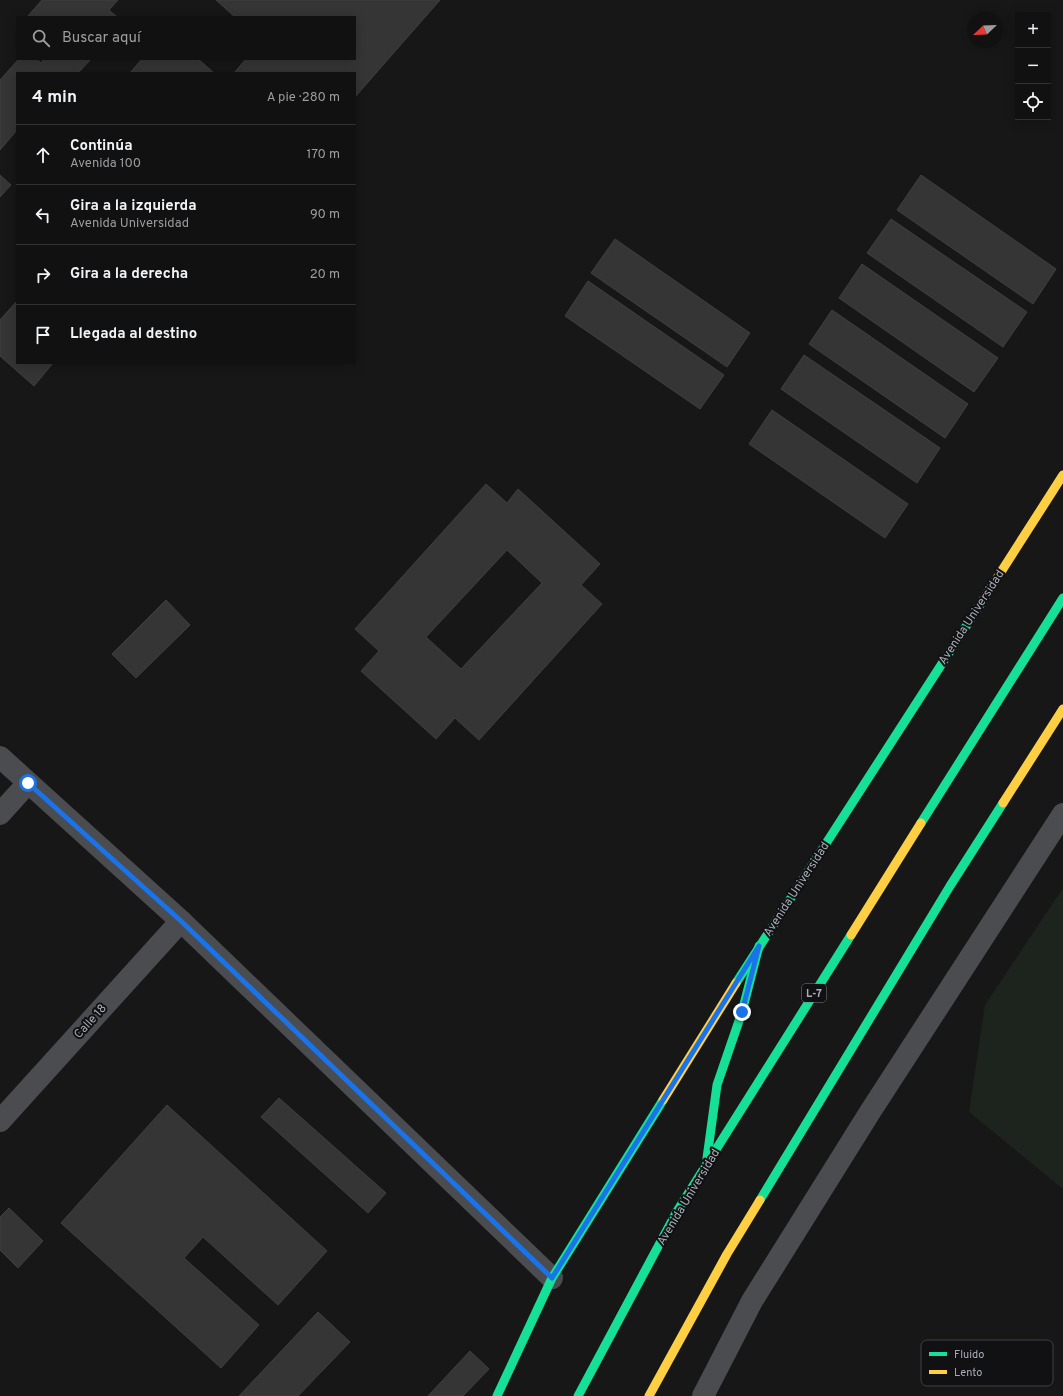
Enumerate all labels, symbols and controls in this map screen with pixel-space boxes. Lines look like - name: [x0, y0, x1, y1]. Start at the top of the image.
- north arrow: [967, 12, 1003, 48]
- map controls: [1015, 12, 1051, 120]
- button: +: [1015, 12, 1051, 48]
- search box: [16, 16, 356, 60]
- icon: search: [30, 27, 52, 49]
- text: Buscar aquí: [62, 29, 141, 48]
- button: −: [1015, 48, 1051, 84]
- button: locate: [1015, 84, 1051, 120]
- text: 4 min: [32, 87, 77, 109]
- text: A pie · 280 m: [267, 90, 340, 106]
- text: Continúa: [70, 137, 132, 156]
- icon: ahead: [32, 144, 54, 166]
- text: 170 m: [306, 147, 340, 163]
- text: Avenida 100: [70, 156, 141, 172]
- text: Gira a la izquierda: [70, 197, 197, 216]
- icon: left: [32, 204, 54, 226]
- text: 90 m: [310, 207, 340, 223]
- text: Avenida Universidad: [70, 216, 189, 232]
- icon: right: [32, 264, 54, 286]
- text: Gira a la derecha: [70, 265, 188, 284]
- text: 20 m: [310, 267, 340, 283]
- icon: arrive: [32, 324, 54, 346]
- text: Llegada al destino: [70, 325, 197, 344]
- street label: Avenida Universidad: [935, 567, 1008, 668]
- route start: [19, 774, 37, 792]
- street label: Avenida Universidad: [760, 839, 833, 940]
- road number: L-7: [802, 984, 826, 1002]
- street label: Calle 18: [71, 1001, 111, 1042]
- route end: [733, 1003, 751, 1021]
- street label: Avenida Universidad: [654, 1146, 724, 1249]
- legend: [921, 1340, 1053, 1386]
- text: Fluido: [954, 1348, 984, 1362]
- text: Lento: [954, 1366, 982, 1380]

